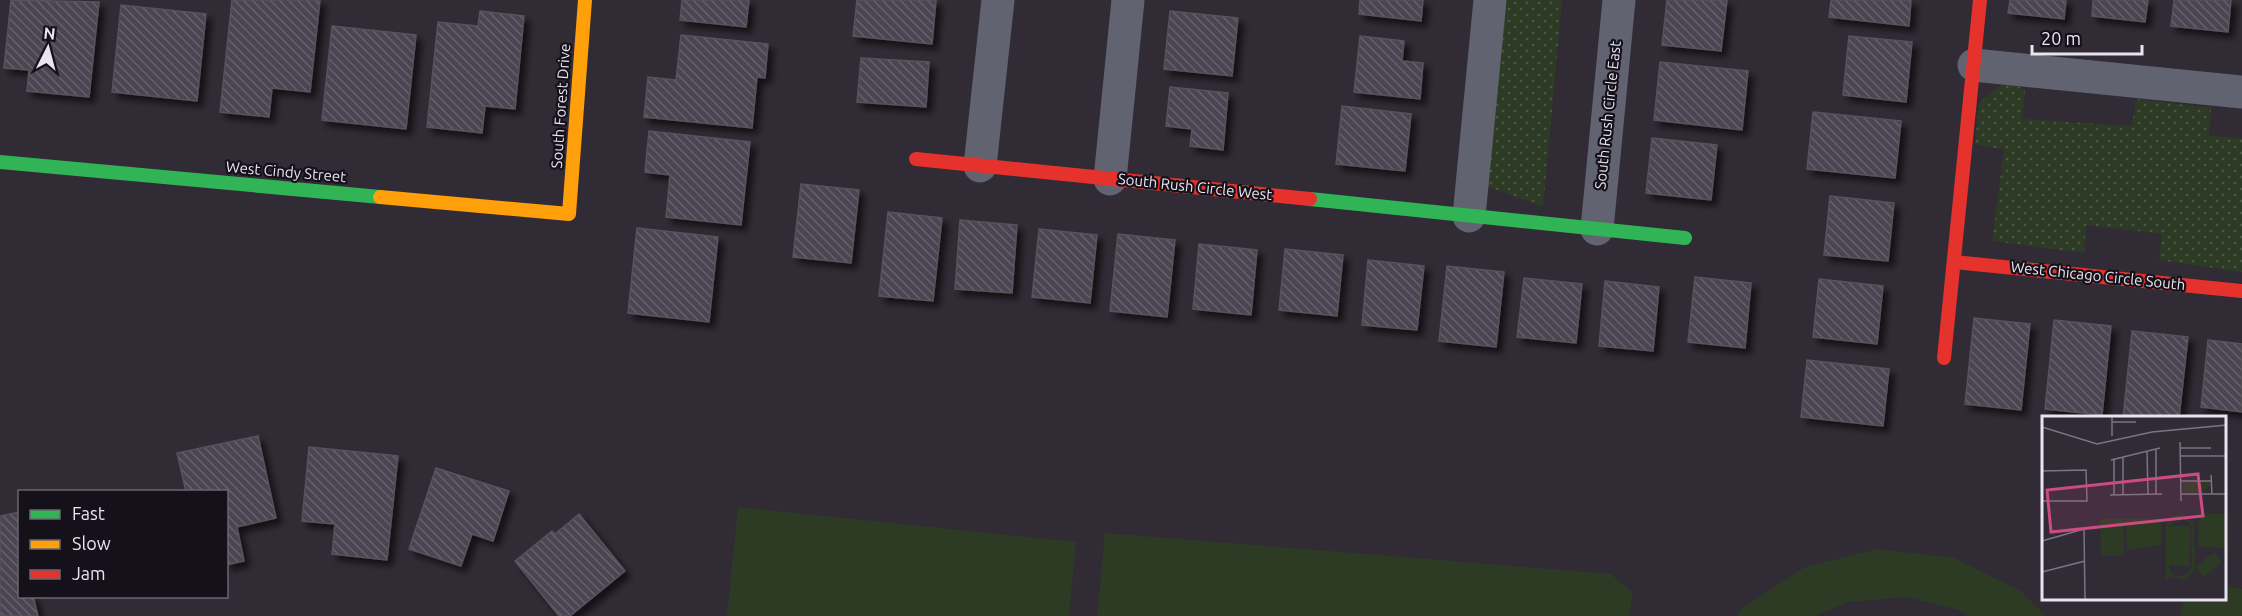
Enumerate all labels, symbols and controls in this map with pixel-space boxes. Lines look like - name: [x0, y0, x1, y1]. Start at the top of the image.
- north arrow: [18, 18, 78, 78]
- scale bar: [2032, 18, 2142, 56]
- text: N: [43, 24, 56, 43]
- text: 20 m: [2041, 28, 2081, 48]
- street label: South Rush Circle East: [1591, 40, 1624, 190]
- street label: South Forest Drive: [548, 43, 573, 169]
- street label: West Cindy Street: [225, 158, 347, 185]
- street label: South Rush Circle West: [1117, 170, 1273, 203]
- street label: West Chicago Circle South: [2010, 258, 2186, 293]
- inset map: [2042, 416, 2227, 601]
- legend: [18, 490, 228, 598]
- text: Fast: [72, 503, 105, 523]
- text: Slow: [72, 533, 111, 553]
- text: Jam: [72, 563, 106, 583]

